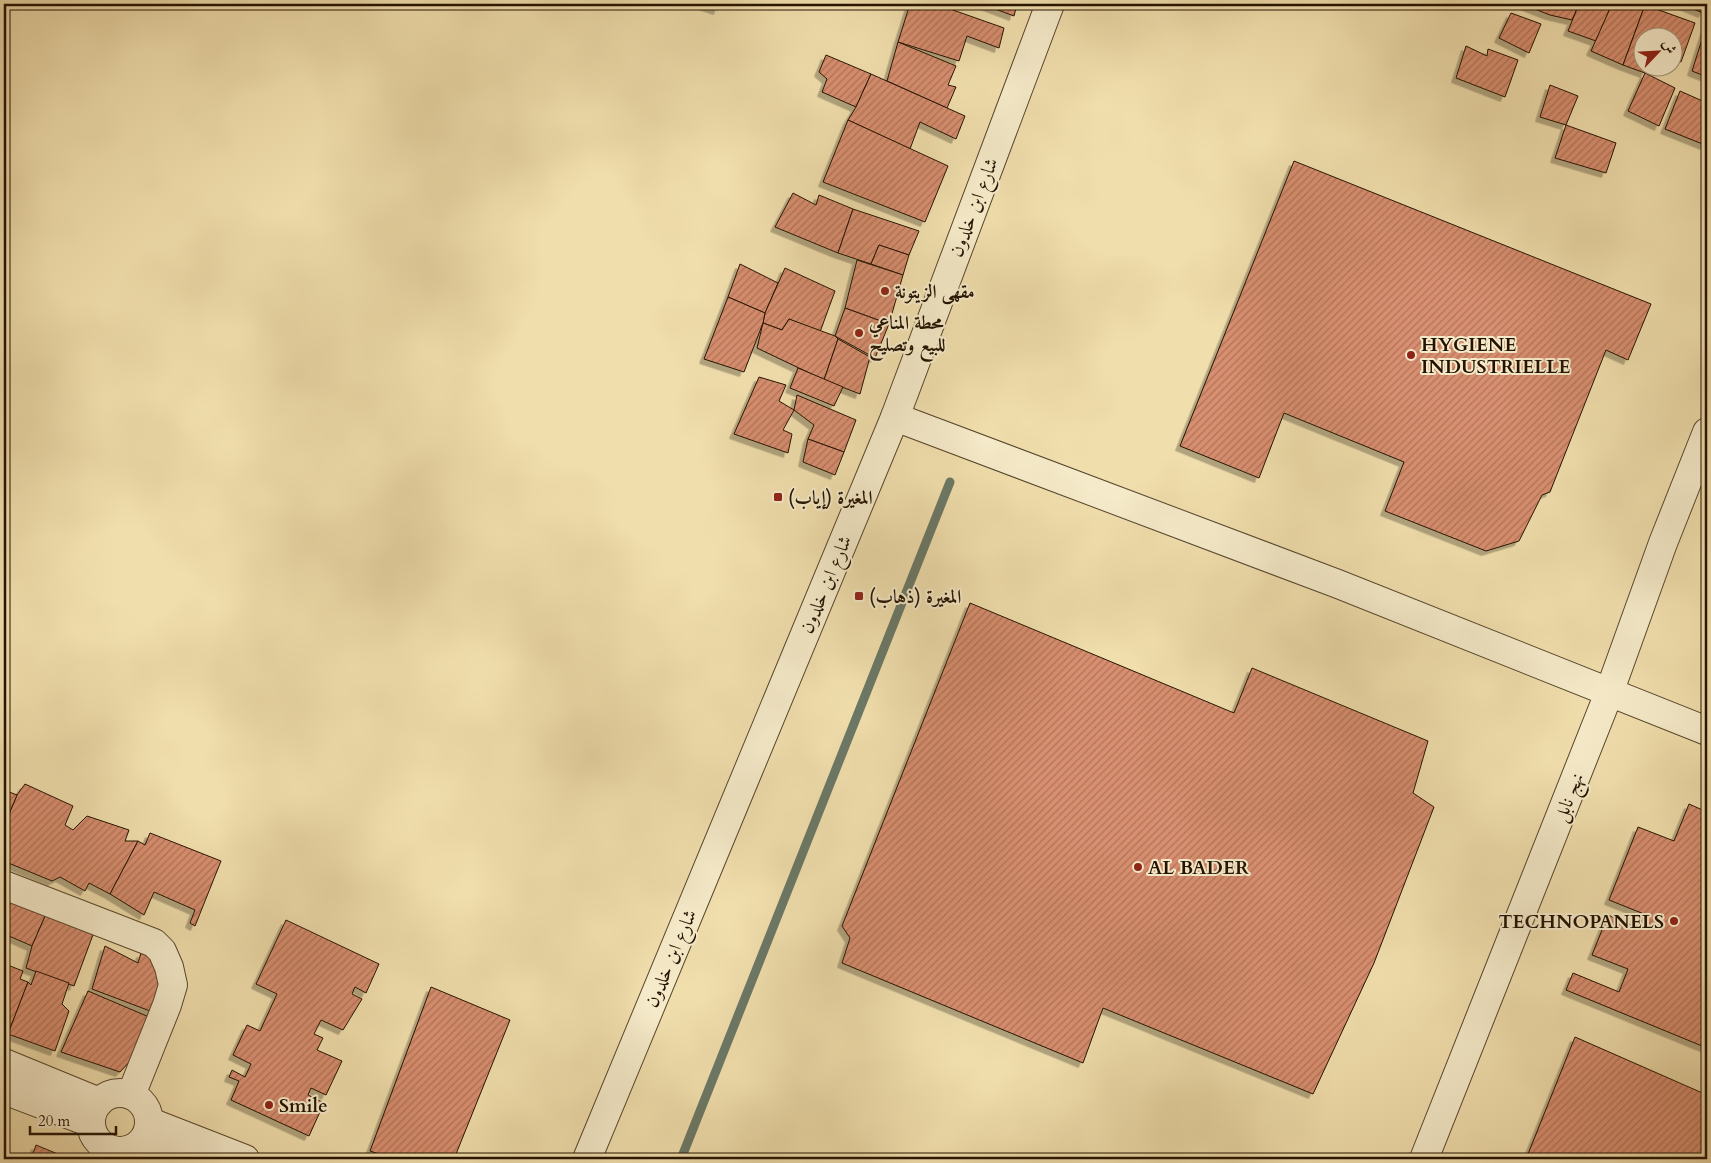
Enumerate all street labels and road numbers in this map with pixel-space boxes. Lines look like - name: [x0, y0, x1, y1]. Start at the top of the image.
- street label: شارع ابن خلدون: [943, 154, 1007, 261]
- street label: شارع ابن خلدون: [794, 531, 860, 638]
- street label: نهج نابل: [1547, 769, 1594, 827]
- street label: شارع ابن خلدون: [639, 905, 705, 1012]

